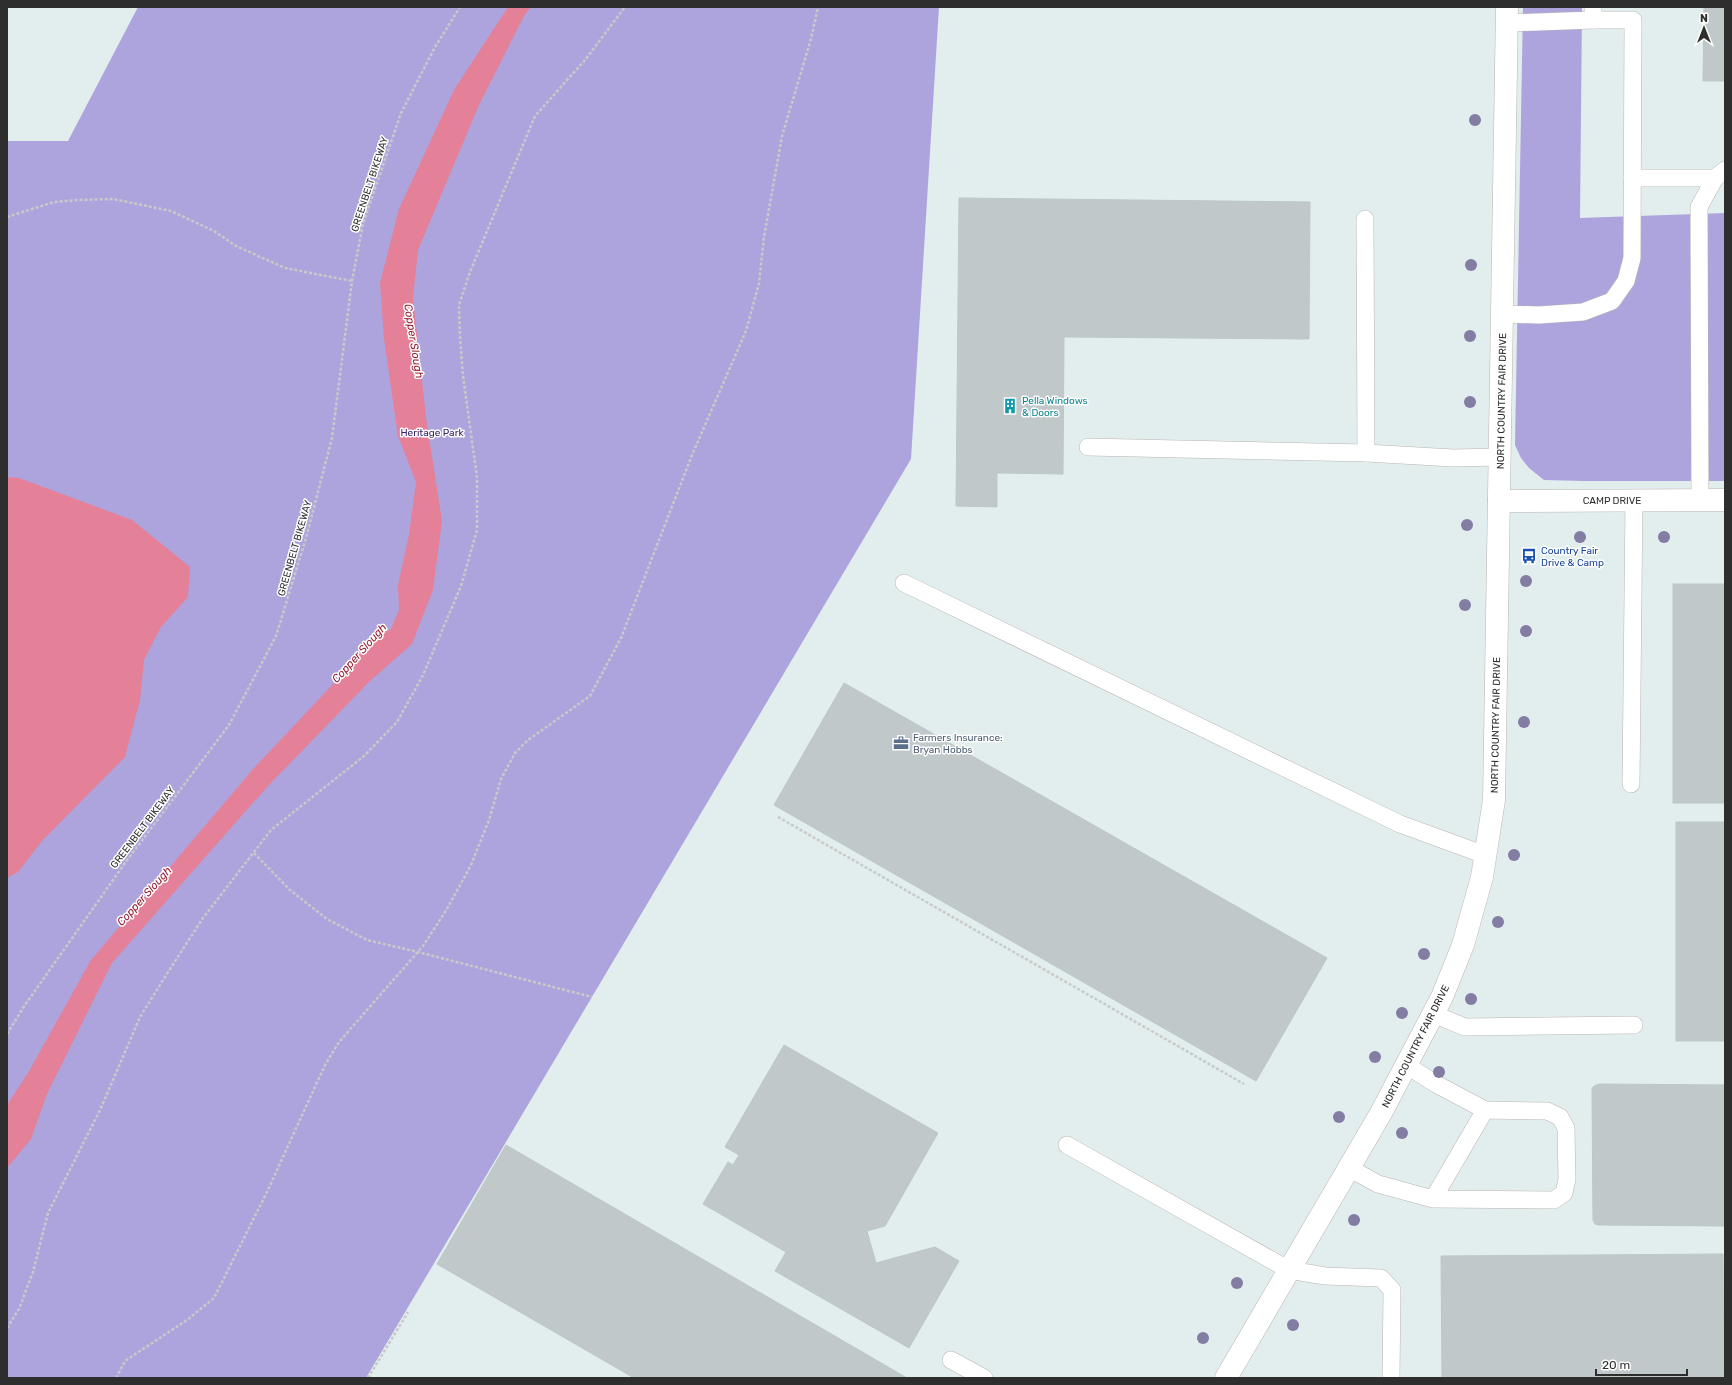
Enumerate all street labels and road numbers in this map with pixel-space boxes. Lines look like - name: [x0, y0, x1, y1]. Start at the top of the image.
- street label: GREENBELT BIKEWAY: [349, 135, 391, 233]
- street label: NORTH COUNTRY FAIR DRIVE: [1495, 333, 1509, 469]
- street label: CAMP DRIVE: [1583, 495, 1641, 507]
- street label: GREENBELT BIKEWAY: [276, 498, 315, 598]
- street label: NORTH COUNTRY FAIR DRIVE: [1489, 657, 1503, 793]
- street label: GREENBELT BIKEWAY: [108, 784, 178, 871]
- street label: NORTH COUNTRY FAIR DRIVE: [1380, 983, 1452, 1110]

